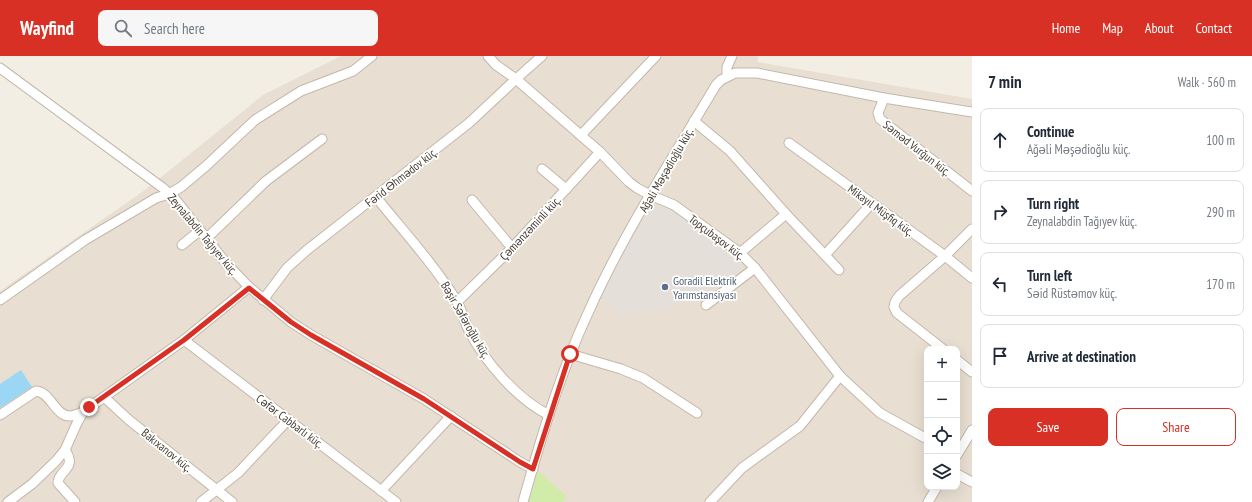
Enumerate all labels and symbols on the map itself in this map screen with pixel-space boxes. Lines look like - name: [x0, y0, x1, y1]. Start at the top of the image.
- street label: Səməd Vurğun küç.: [880, 117, 954, 179]
- street label: Ağəli Məşədioğlu küç.: [636, 125, 696, 215]
- street label: Fərid Əhmədov küç.: [362, 144, 440, 210]
- street label: Mikayıl Müşfiq küç.: [845, 181, 917, 239]
- street label: Zeynalabdin Tağıyev küç.: [165, 190, 241, 278]
- street label: Çəmənzəminli küç.: [496, 193, 564, 263]
- street label: Topçubaşov küç.: [686, 211, 748, 263]
- place label: Goradil Elektrik Yarımstansiyası: [673, 273, 737, 302]
- street label: Bəşir Səfəroğlu küç.: [438, 279, 494, 361]
- marker: Goradil Elektrik Yarımstansiyası: [660, 282, 670, 292]
- route start: [561, 345, 579, 363]
- street label: Cəfər Cabbarlı küç.: [253, 391, 327, 451]
- route end: [80, 398, 98, 416]
- street label: Bakıxanov küç.: [139, 425, 195, 475]

